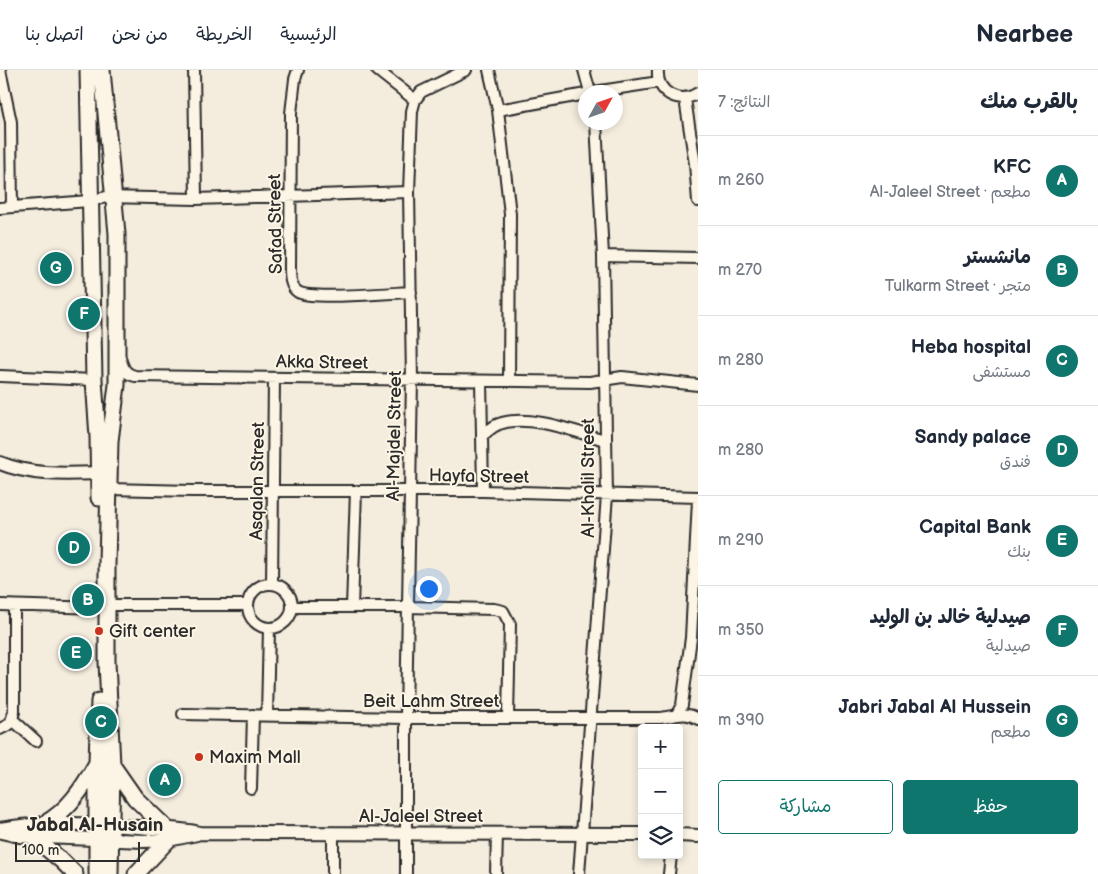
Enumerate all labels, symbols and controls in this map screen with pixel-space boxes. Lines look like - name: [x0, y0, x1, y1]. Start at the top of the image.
- text: Nearbee: [976, 20, 1073, 49]
- text: اتصل بنا: [25, 24, 84, 45]
- text: من نحن: [112, 24, 168, 45]
- text: الخريطة: [196, 24, 252, 45]
- text: الرئيسية: [280, 24, 337, 45]
- north arrow: [578, 85, 623, 130]
- text: بالقرب منك: [980, 89, 1078, 114]
- text: النتائج: 7: [718, 93, 770, 112]
- text: KFC: [993, 156, 1031, 179]
- text: 260 m: [718, 171, 764, 190]
- text: A: [1057, 171, 1067, 190]
- street label: Safad Street: [264, 173, 287, 274]
- text: مطعم · Al-Jaleel Street: [870, 183, 1031, 202]
- text: مانشستر: [964, 246, 1031, 269]
- pin: G: [40, 249, 72, 287]
- text: 270 m: [718, 261, 762, 280]
- text: B: [1056, 261, 1068, 280]
- text: متجر · Tulkarm Street: [885, 277, 1031, 296]
- pin: F: [68, 295, 100, 333]
- text: Heba hospital: [911, 336, 1031, 359]
- street label: Akka Street: [276, 351, 369, 374]
- text: 280 m: [718, 351, 764, 370]
- text: C: [1056, 351, 1068, 370]
- text: مستشفى: [972, 363, 1031, 382]
- street label: Al-Majdel Street: [383, 370, 406, 501]
- street label: Al-Khalil Street: [578, 418, 599, 538]
- street label: Asqalan Street: [246, 421, 269, 540]
- text: Sandy palace: [915, 426, 1031, 449]
- text: 280 m: [718, 441, 764, 460]
- text: D: [1056, 441, 1068, 460]
- text: فندق: [1000, 453, 1031, 472]
- street label: Hayfa Street: [429, 465, 530, 488]
- text: Capital Bank: [919, 516, 1031, 539]
- pin: D: [58, 529, 90, 567]
- text: 290 m: [718, 531, 764, 550]
- text: E: [1057, 531, 1067, 550]
- text: بنك: [1007, 543, 1031, 562]
- your location: [416, 576, 442, 602]
- pin: B: [72, 581, 104, 619]
- text: صيدلية خالد بن الوليد: [870, 606, 1031, 629]
- place label: Gift center: [109, 621, 196, 642]
- text: 350 m: [718, 621, 764, 640]
- text: F: [1057, 621, 1067, 640]
- marker: Gift center: [93, 625, 105, 637]
- pin: E: [60, 634, 92, 672]
- text: صيدلية: [986, 637, 1031, 656]
- street label: Beit Lahm Street: [363, 691, 500, 712]
- text: Jabri Jabal Al Hussein: [839, 696, 1031, 719]
- pin: C: [85, 703, 117, 741]
- text: 390 m: [718, 711, 764, 730]
- text: G: [1056, 711, 1068, 730]
- text: مطعم: [991, 723, 1031, 742]
- map controls: [638, 724, 683, 859]
- button: +: [638, 724, 683, 769]
- place label: Maxim Mall: [209, 747, 301, 768]
- marker: Maxim Mall: [193, 751, 205, 763]
- pin: A: [149, 761, 181, 799]
- button: −: [638, 769, 683, 814]
- button: مشاركة: [718, 780, 893, 834]
- button: حفظ: [903, 780, 1078, 834]
- street label: Al-Jaleel Street: [359, 806, 483, 827]
- district label: Jabal Al-Husain: [27, 814, 163, 837]
- button: layers: [638, 814, 683, 859]
- scale bar: [15, 839, 140, 862]
- text: 100 m: [22, 842, 59, 859]

